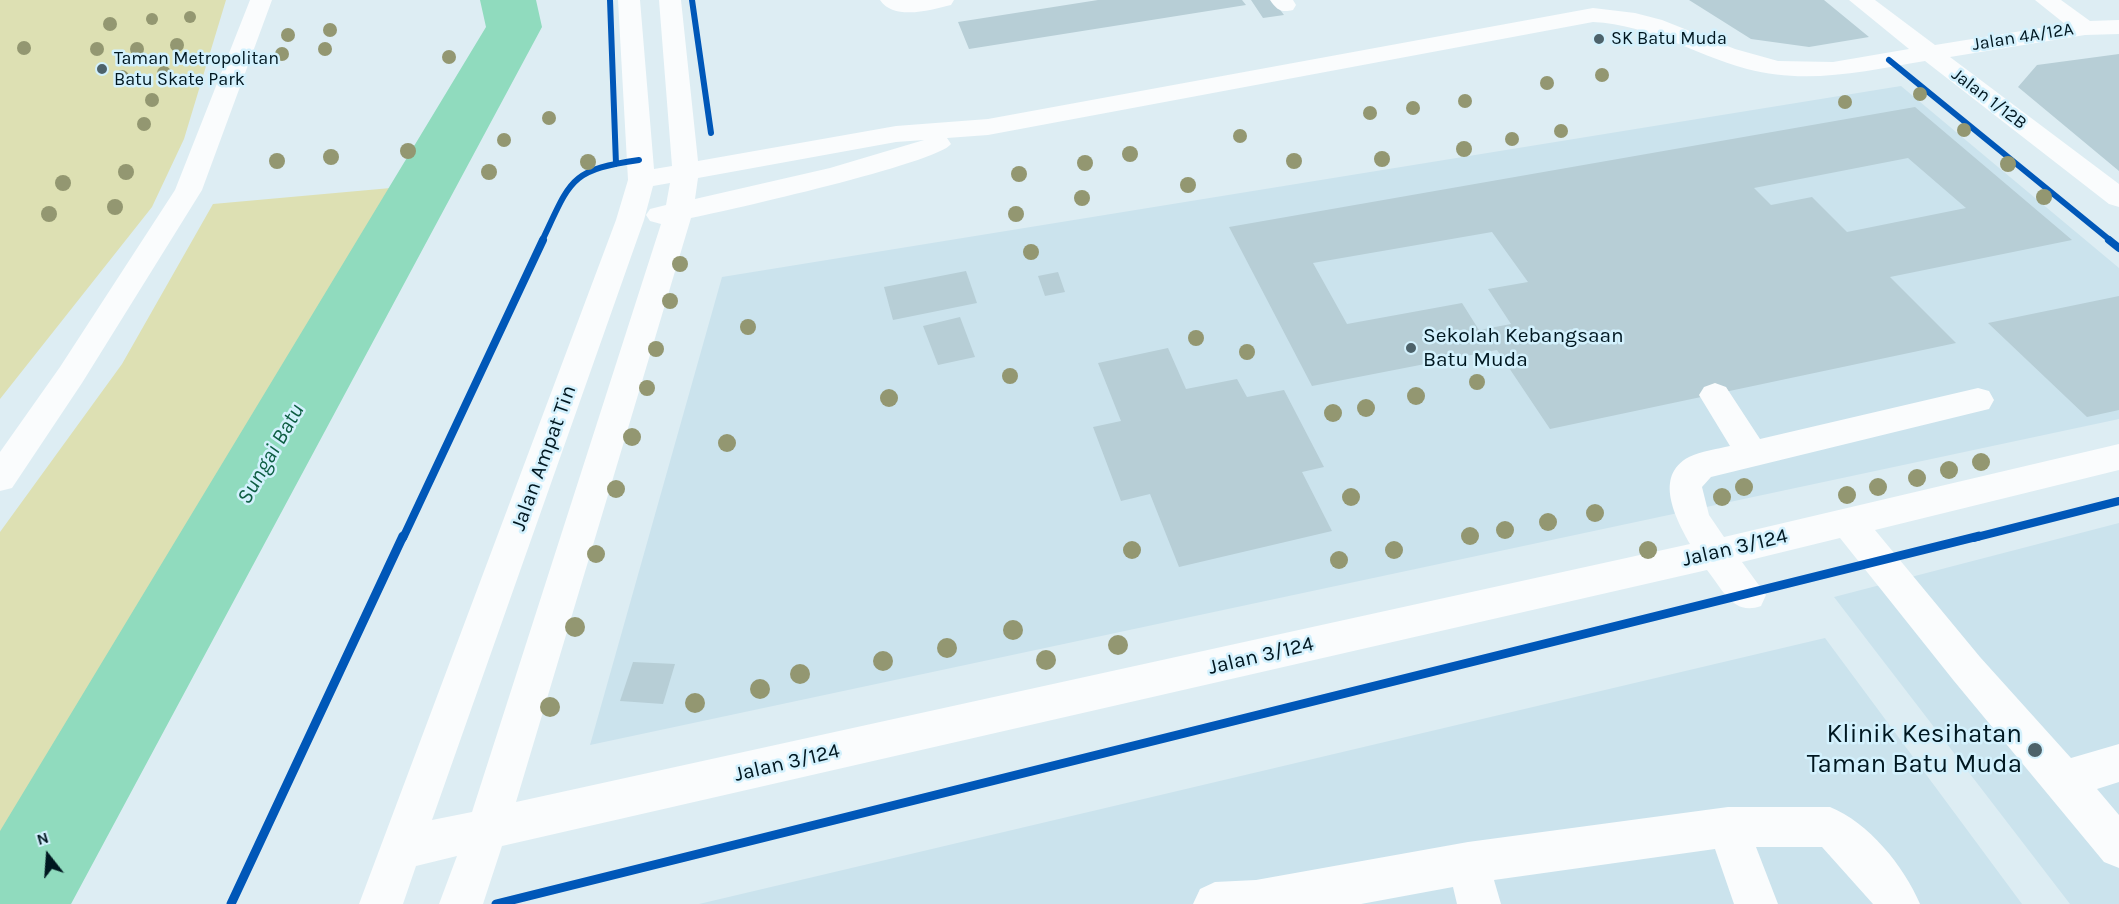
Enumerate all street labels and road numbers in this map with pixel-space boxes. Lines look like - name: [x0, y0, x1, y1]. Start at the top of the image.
- street label: Jalan 4A/12A: [1971, 18, 2075, 56]
- street label: Jalan 1/12B: [1947, 64, 2031, 134]
- street label: Jalan Ampat Tin: [506, 382, 582, 534]
- street label: Jalan 3/124: [1680, 524, 1790, 572]
- street label: Jalan 3/124: [1206, 632, 1316, 680]
- street label: Jalan 3/124: [732, 739, 842, 787]

